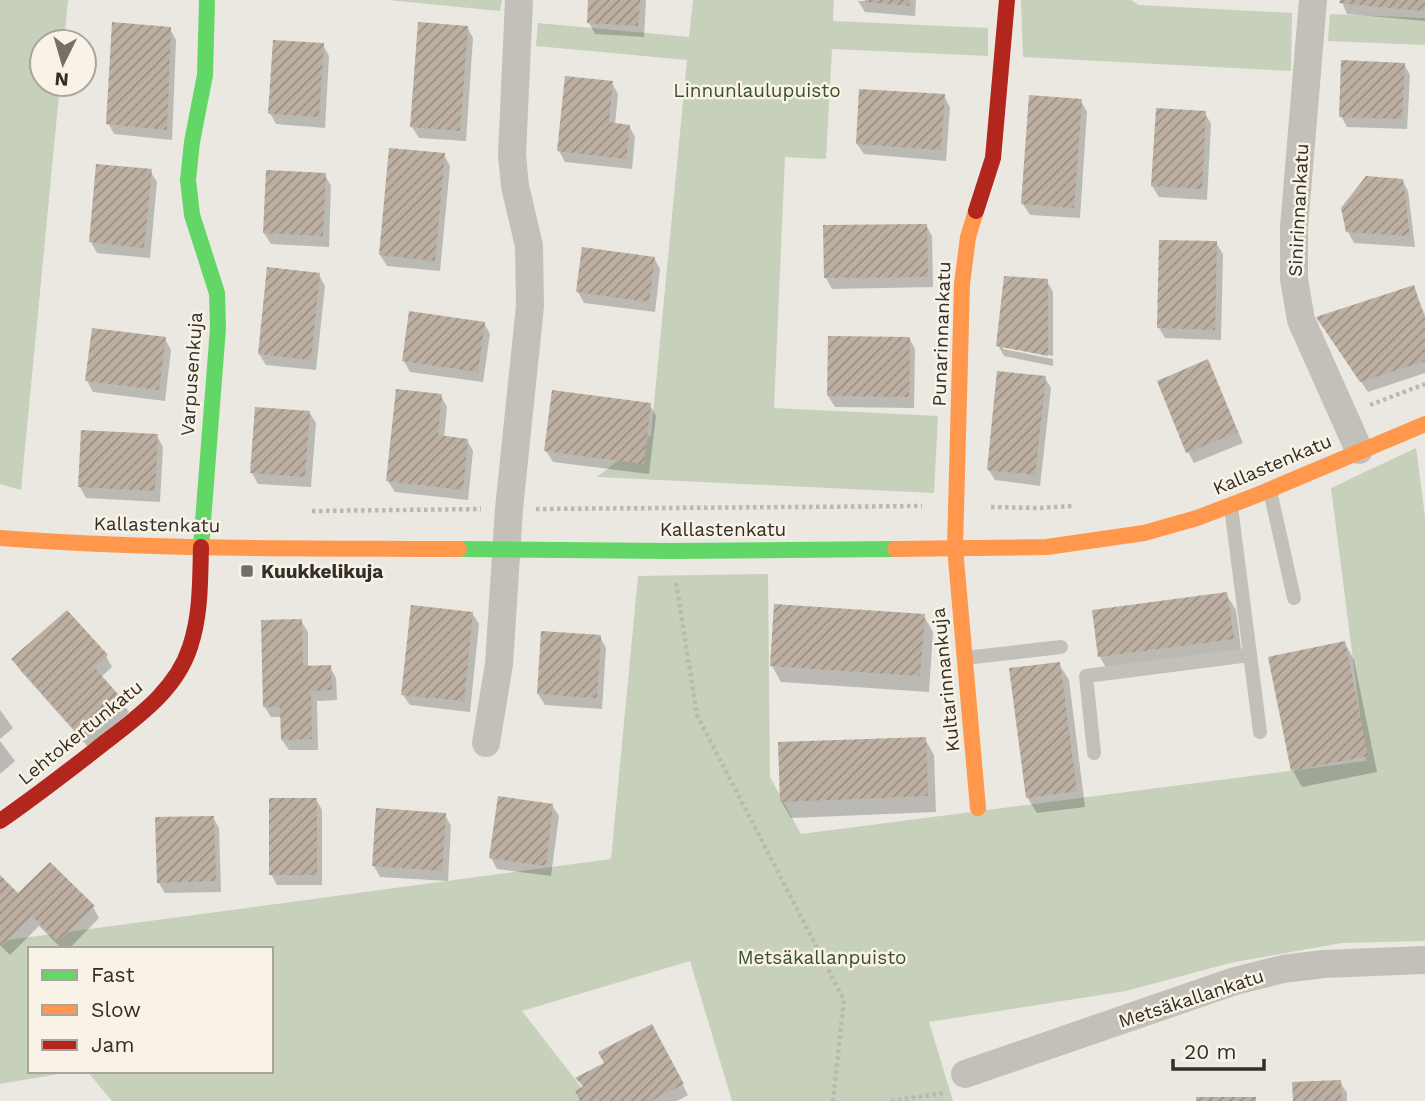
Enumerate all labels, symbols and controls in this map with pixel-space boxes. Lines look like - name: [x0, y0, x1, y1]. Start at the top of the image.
- north arrow: [28, 28, 98, 98]
- text: N: [54, 67, 70, 92]
- park label: Linnunlaulupuisto: [673, 79, 841, 102]
- street label: Sinirinnankatu: [1284, 143, 1313, 277]
- street label: Punarinnankatu: [927, 261, 956, 407]
- street label: Varpusenkuja: [176, 311, 207, 437]
- street label: Kallastenkatu: [1209, 429, 1335, 500]
- street label: Kallastenkatu: [93, 512, 221, 537]
- street label: Kallastenkatu: [660, 518, 786, 541]
- place label: Kuukkelikuja: [261, 560, 383, 583]
- marker: Kuukkelikuja: [239, 563, 255, 579]
- street label: Kultarinnankuja: [926, 606, 965, 753]
- street label: Lehtokertunkatu: [13, 675, 147, 790]
- park label: Metsäkallanpuisto: [737, 946, 907, 969]
- legend: [28, 947, 273, 1073]
- text: Fast: [91, 962, 135, 987]
- street label: Metsäkallankatu: [1116, 964, 1267, 1033]
- text: Slow: [91, 997, 141, 1022]
- scale bar: [1173, 1028, 1264, 1072]
- text: Jam: [91, 1032, 134, 1057]
- text: 20 m: [1184, 1039, 1236, 1064]

